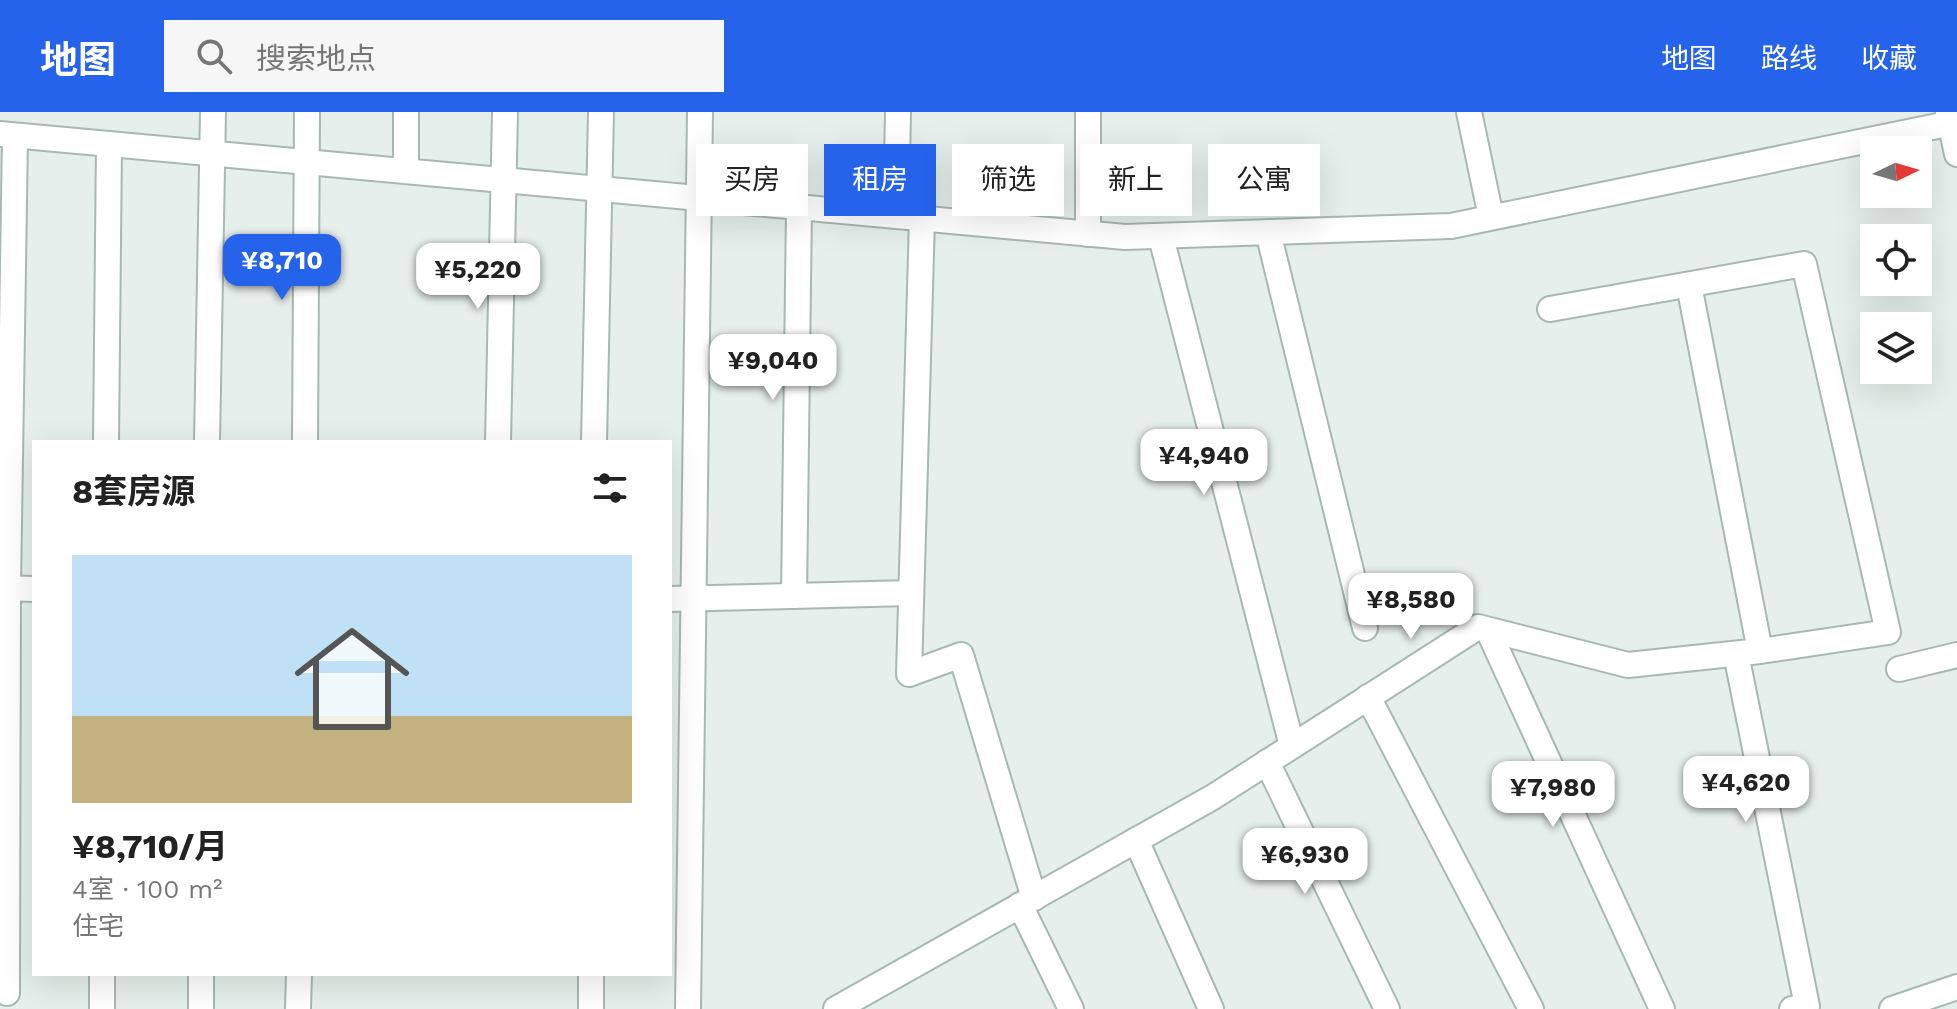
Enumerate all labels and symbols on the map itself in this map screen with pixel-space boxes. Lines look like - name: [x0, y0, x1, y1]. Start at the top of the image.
- north arrow: [1860, 136, 1932, 208]
- pin: ¥8,710: [217, 234, 347, 302]
- pin: ¥5,220: [413, 243, 543, 311]
- pin: ¥9,040: [708, 334, 838, 402]
- pin: ¥4,940: [1139, 429, 1269, 497]
- pin: ¥8,580: [1346, 573, 1476, 641]
- pin: ¥4,620: [1681, 756, 1811, 824]
- pin: ¥7,980: [1488, 761, 1618, 829]
- pin: ¥6,930: [1240, 828, 1370, 896]

